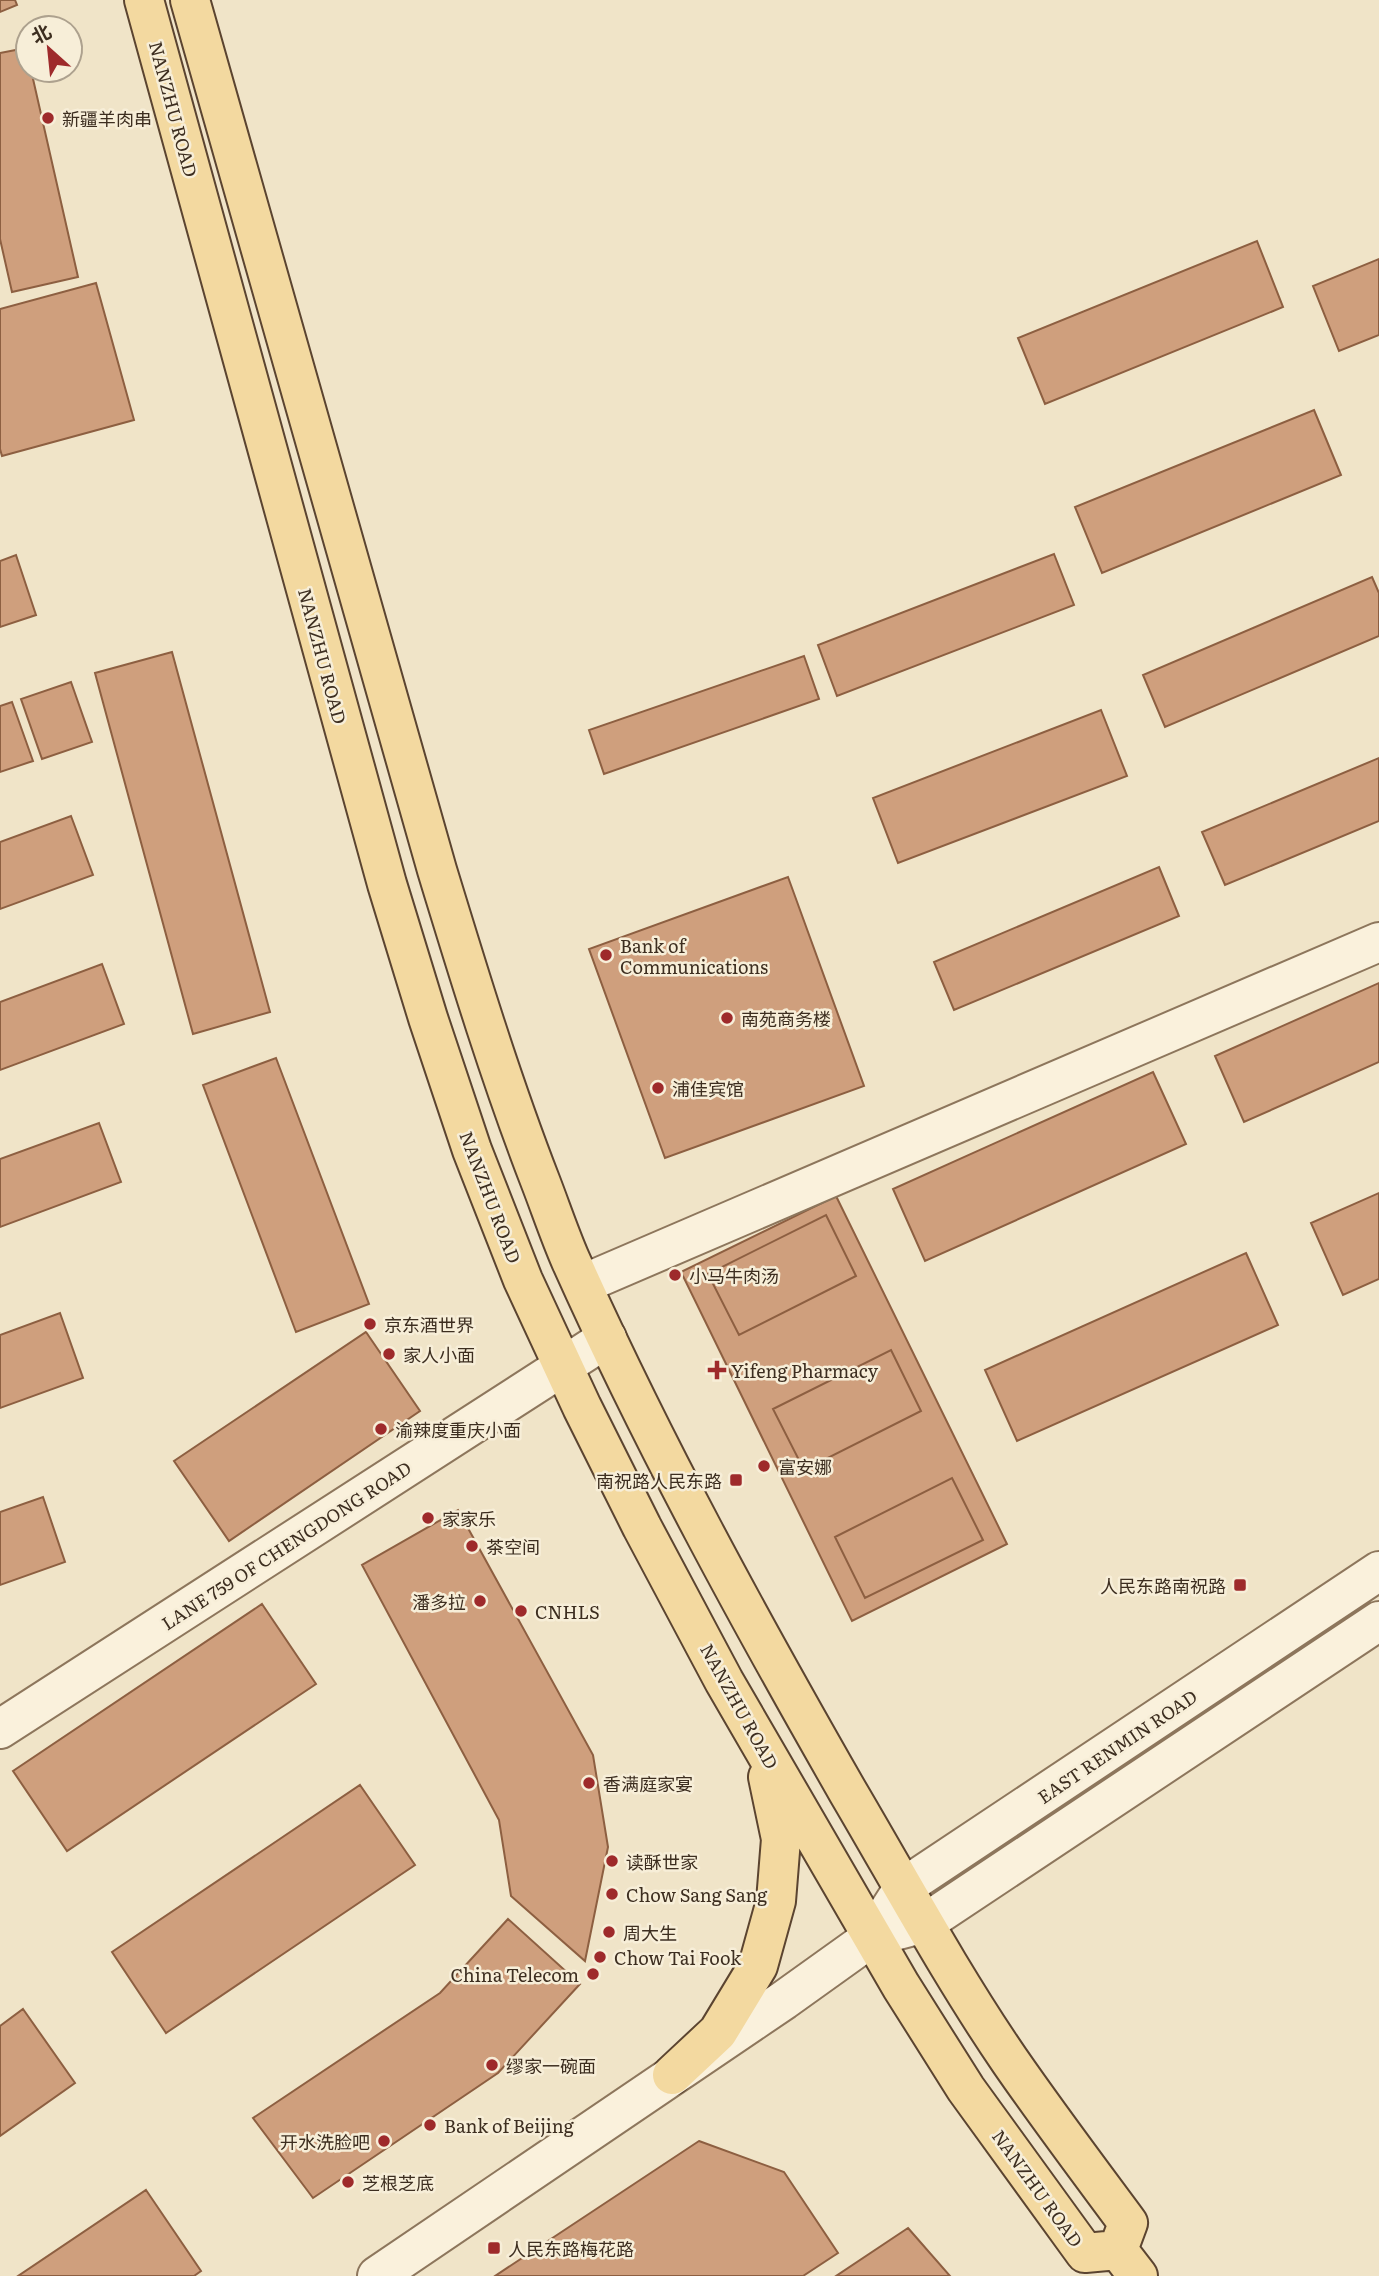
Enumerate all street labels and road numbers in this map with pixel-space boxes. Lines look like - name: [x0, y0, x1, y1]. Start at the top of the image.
- street label: NANZHU ROAD: [143, 38, 205, 180]
- street label: NANZHU ROAD: [292, 585, 354, 727]
- street label: NANZHU ROAD: [453, 1127, 529, 1267]
- street label: LANE 759 OF CHENGDONG ROAD: [156, 1454, 416, 1636]
- street label: NANZHU ROAD: [694, 1638, 786, 1774]
- street label: EAST RENMIN ROAD: [1032, 1682, 1202, 1810]
- street label: NANZHU ROAD: [986, 2124, 1090, 2252]

